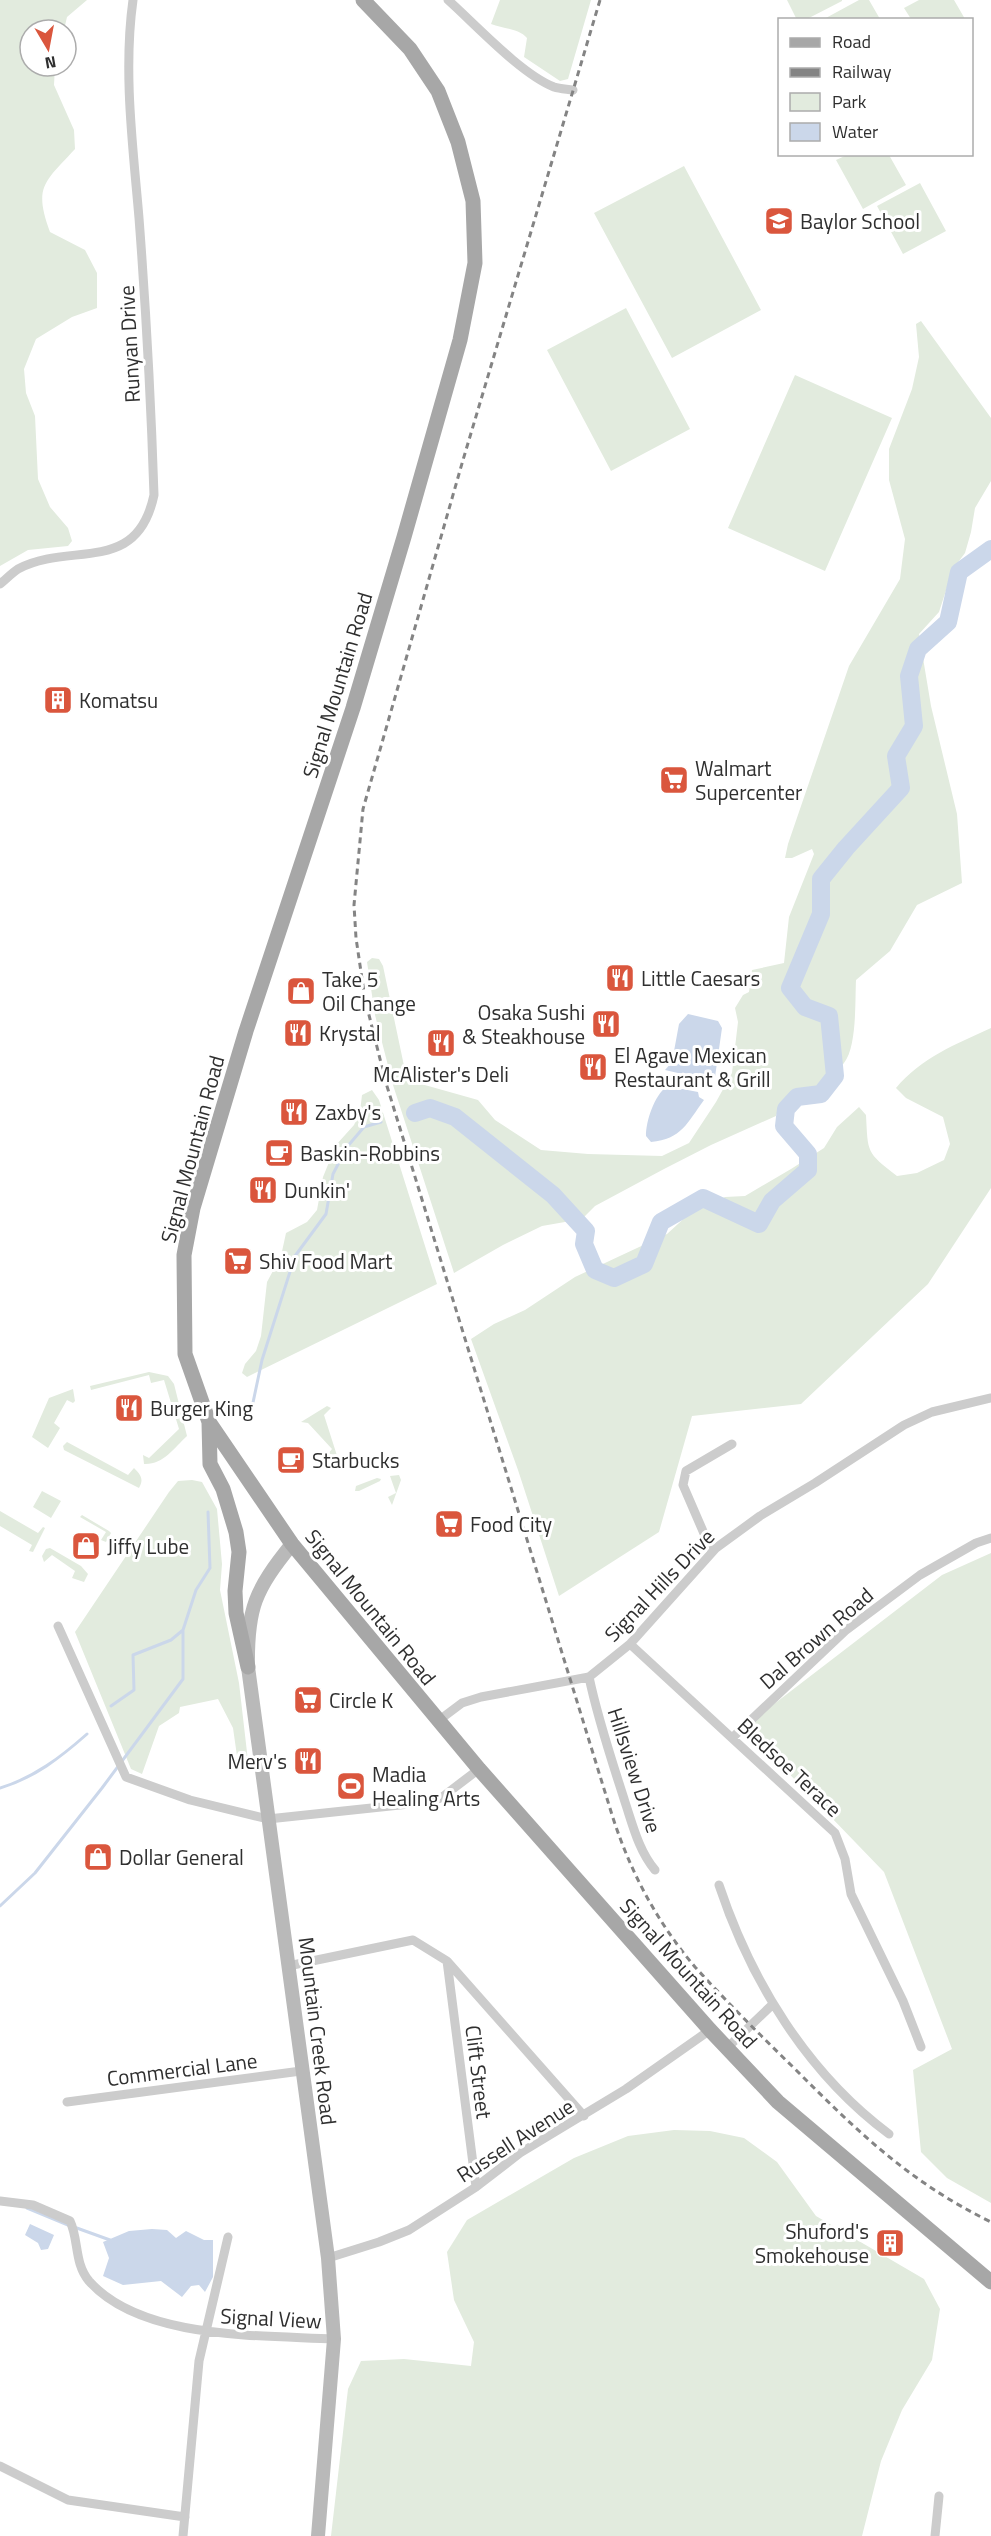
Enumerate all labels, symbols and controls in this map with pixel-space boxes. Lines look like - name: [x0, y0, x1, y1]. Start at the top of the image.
- north arrow: [18, 18, 78, 78]
- legend: [778, 18, 973, 156]
- text: Road: [832, 28, 871, 55]
- text: N: [43, 50, 58, 76]
- text: Railway: [832, 58, 892, 85]
- text: Park: [832, 88, 867, 115]
- text: Water: [832, 118, 878, 145]
- school or university icon: Baylor School: [763, 205, 795, 237]
- place label: Baylor School: [800, 205, 920, 237]
- street label: Runyan Drive: [110, 285, 148, 403]
- street label: Signal Mountain Road: [294, 588, 380, 782]
- building icon: Komatsu: [42, 684, 74, 716]
- place label: Komatsu: [79, 684, 158, 716]
- place label: Walmart Supercenter: [695, 752, 802, 808]
- supermarket icon: Walmart Supercenter: [658, 764, 690, 796]
- restaurant icon: Little Caesars: [604, 962, 636, 994]
- place label: Little Caesars: [641, 962, 760, 994]
- place label: Take 5 Oil Change: [322, 963, 416, 1019]
- shop icon: Take 5 Oil Change: [285, 975, 317, 1007]
- place label: Osaka Sushi & Steakhouse: [462, 996, 585, 1052]
- restaurant icon: Osaka Sushi & Steakhouse: [590, 1008, 622, 1040]
- restaurant icon: Krystal: [282, 1017, 314, 1049]
- place label: Krystal: [319, 1017, 381, 1049]
- restaurant icon: McAlister's Deli: [425, 1027, 457, 1059]
- place label: El Agave Mexican Restaurant & Grill: [614, 1039, 771, 1095]
- restaurant icon: El Agave Mexican Restaurant & Grill: [577, 1051, 609, 1083]
- street label: Signal Mountain Road: [152, 1052, 232, 1246]
- place label: McAlister's Deli: [373, 1058, 509, 1090]
- restaurant icon: Zaxby's: [278, 1096, 310, 1128]
- place label: Zaxby's: [315, 1096, 381, 1128]
- cafe icon: Baskin-Robbins: [263, 1137, 295, 1169]
- place label: Baskin-Robbins: [300, 1137, 440, 1169]
- restaurant icon: Dunkin': [247, 1174, 279, 1206]
- place label: Dunkin': [284, 1174, 350, 1206]
- supermarket icon: Shiv Food Mart: [222, 1245, 254, 1277]
- place label: Shiv Food Mart: [259, 1245, 393, 1277]
- restaurant icon: Burger King: [113, 1392, 145, 1424]
- place label: Burger King: [150, 1392, 253, 1424]
- cafe icon: Starbucks: [275, 1444, 307, 1476]
- place label: Starbucks: [312, 1444, 400, 1476]
- supermarket icon: Food City: [433, 1508, 465, 1540]
- place label: Food City: [470, 1508, 552, 1540]
- street label: Signal Hills Drive: [596, 1521, 722, 1649]
- street label: Signal Mountain Road: [298, 1522, 444, 1692]
- shop icon: Jiffy Lube: [70, 1530, 102, 1562]
- place label: Jiffy Lube: [107, 1530, 189, 1562]
- street label: Dal Brown Road: [752, 1579, 880, 1697]
- supermarket icon: Circle K: [292, 1684, 324, 1716]
- place label: Circle K: [329, 1684, 393, 1716]
- street label: Hillsview Drive: [600, 1703, 670, 1837]
- street label: Bledsoe Terace: [731, 1710, 849, 1824]
- place label: Merv's: [227, 1745, 287, 1777]
- restaurant icon: Merv's: [292, 1745, 324, 1777]
- place label: Madia Healing Arts: [372, 1758, 480, 1814]
- sports icon: Madia Healing Arts: [335, 1770, 367, 1802]
- shop icon: Dollar General: [82, 1841, 114, 1873]
- place label: Dollar General: [119, 1841, 244, 1873]
- street label: Signal Mountain Road: [613, 1891, 765, 2055]
- street label: Mountain Creek Road: [291, 1935, 345, 2127]
- street label: Clift Street: [457, 2023, 501, 2121]
- street label: Commercial Lane: [105, 2044, 259, 2094]
- street label: Russell Avenue: [450, 2090, 580, 2190]
- place label: Shuford's Smokehouse: [755, 2215, 869, 2271]
- building icon: Shuford's Smokehouse: [874, 2227, 906, 2259]
- street label: Signal View: [220, 2299, 322, 2337]

